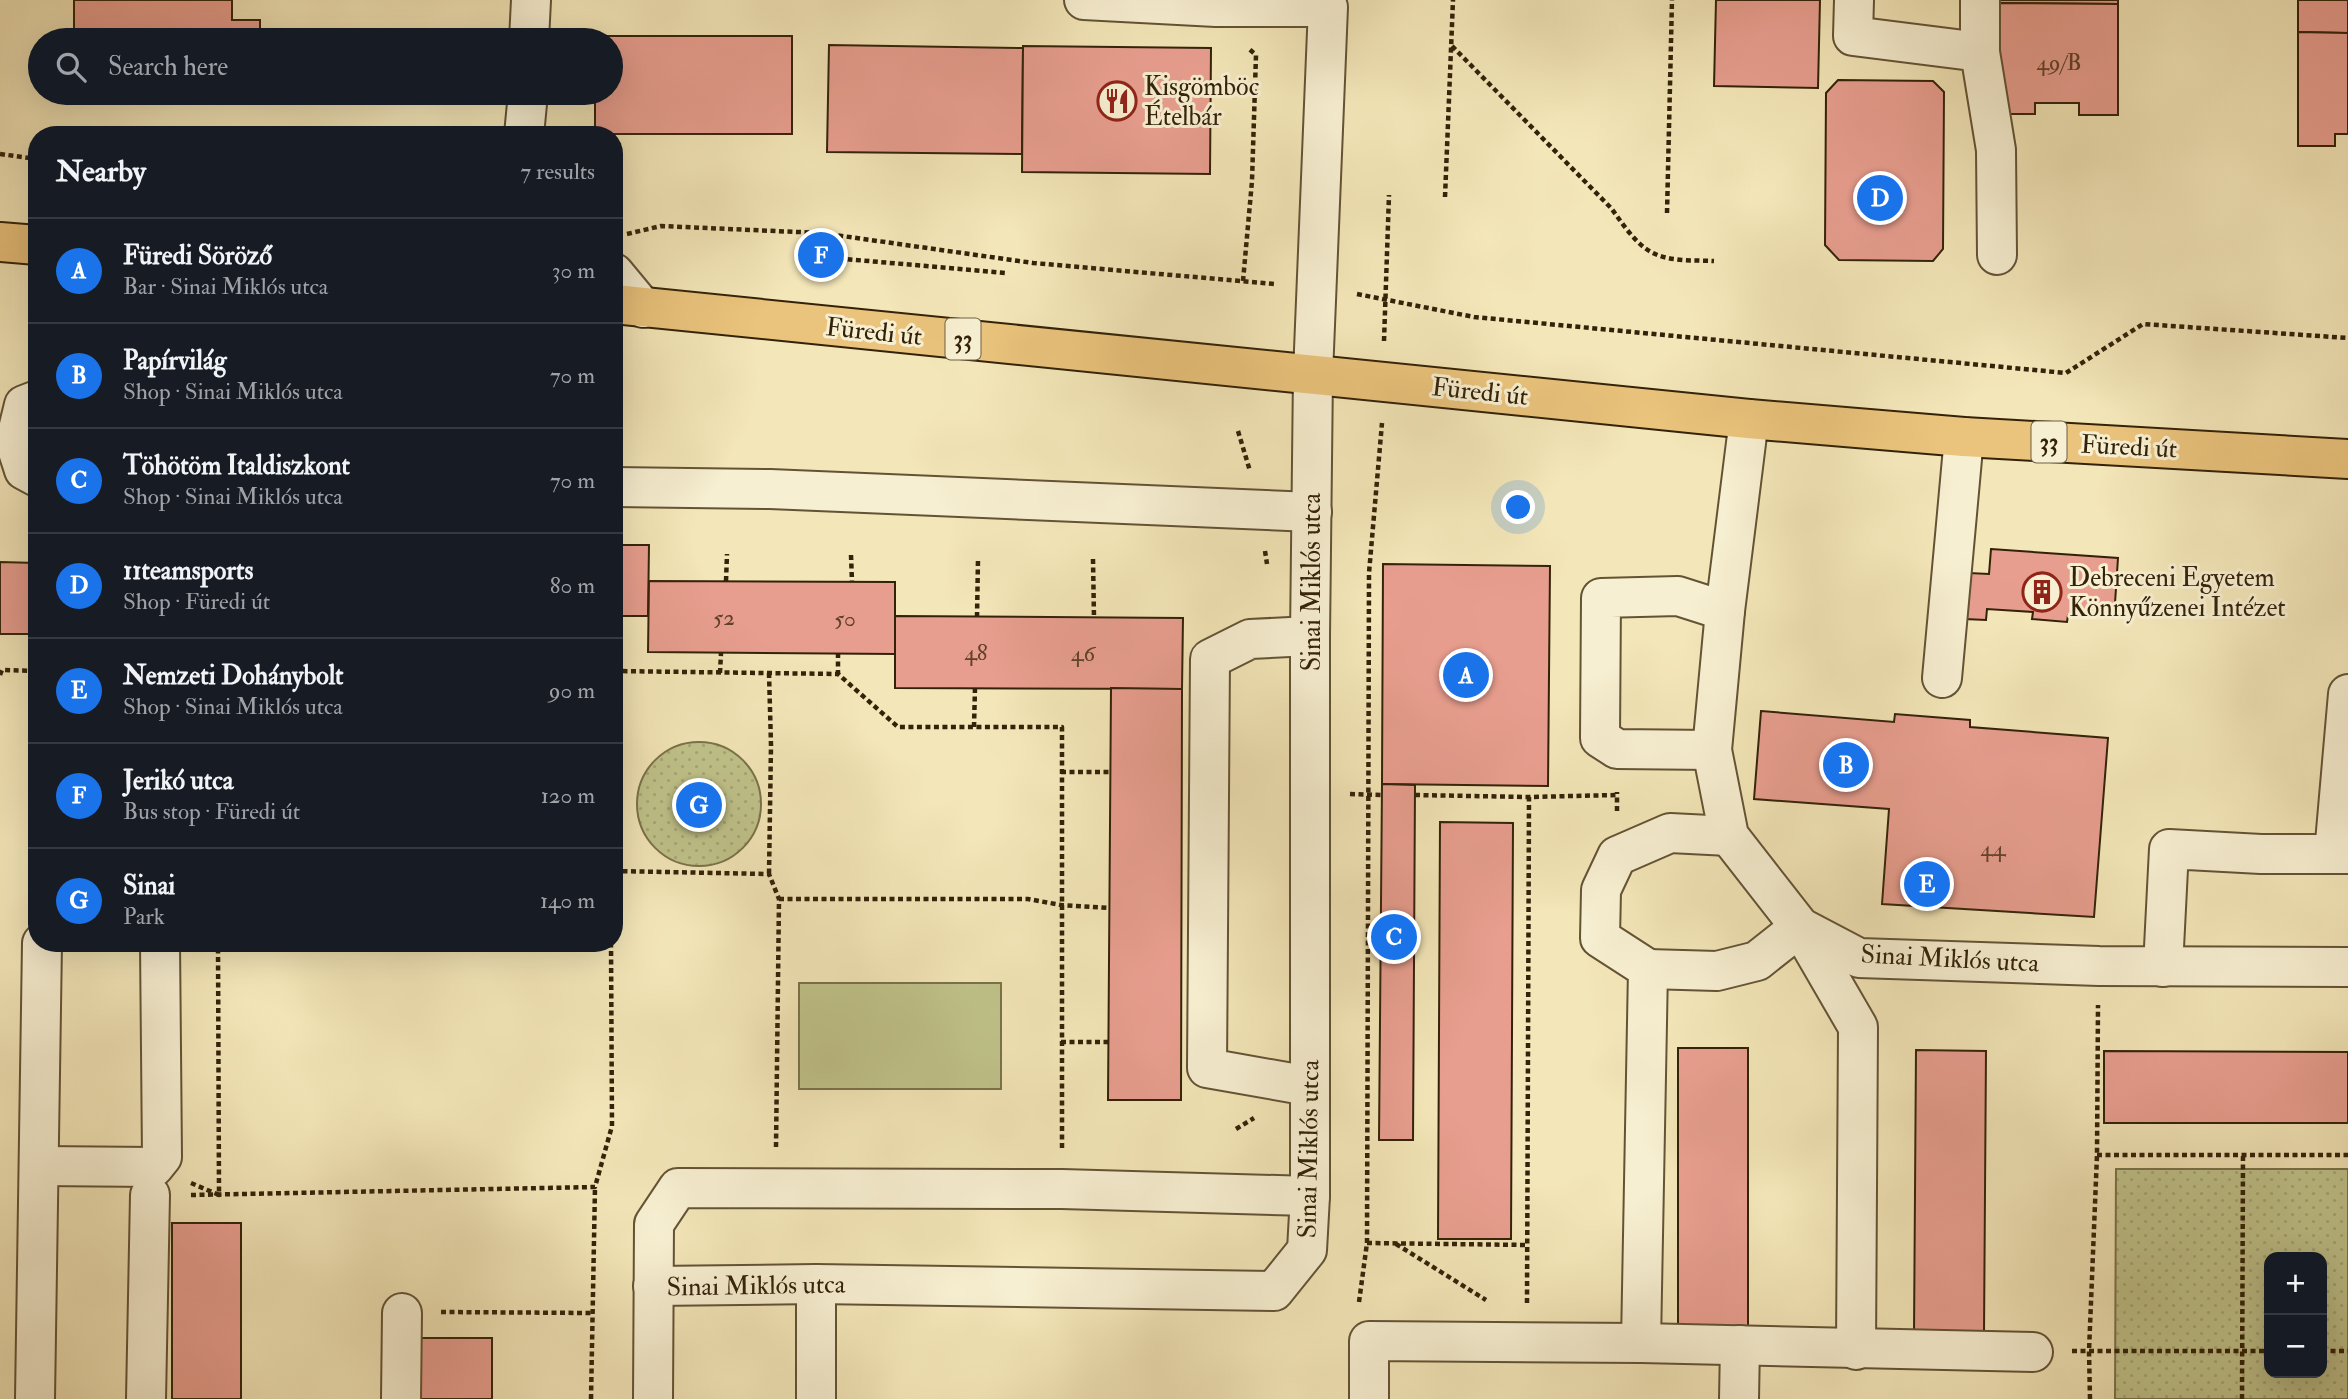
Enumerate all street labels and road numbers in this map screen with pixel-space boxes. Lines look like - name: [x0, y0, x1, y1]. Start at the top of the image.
- street label: Füredi út: [824, 311, 924, 353]
- road number: 33: [946, 318, 981, 360]
- street label: Füredi út: [1430, 371, 1530, 413]
- road number: 33: [2032, 422, 2066, 462]
- street label: Füredi út: [2080, 428, 2178, 466]
- street label: Sinai Miklós utca: [1296, 492, 1328, 671]
- street label: Sinai Miklós utca: [1860, 938, 2040, 980]
- street label: Sinai Miklós utca: [1291, 1059, 1327, 1239]
- street label: Sinai Miklós utca: [666, 1268, 846, 1304]

